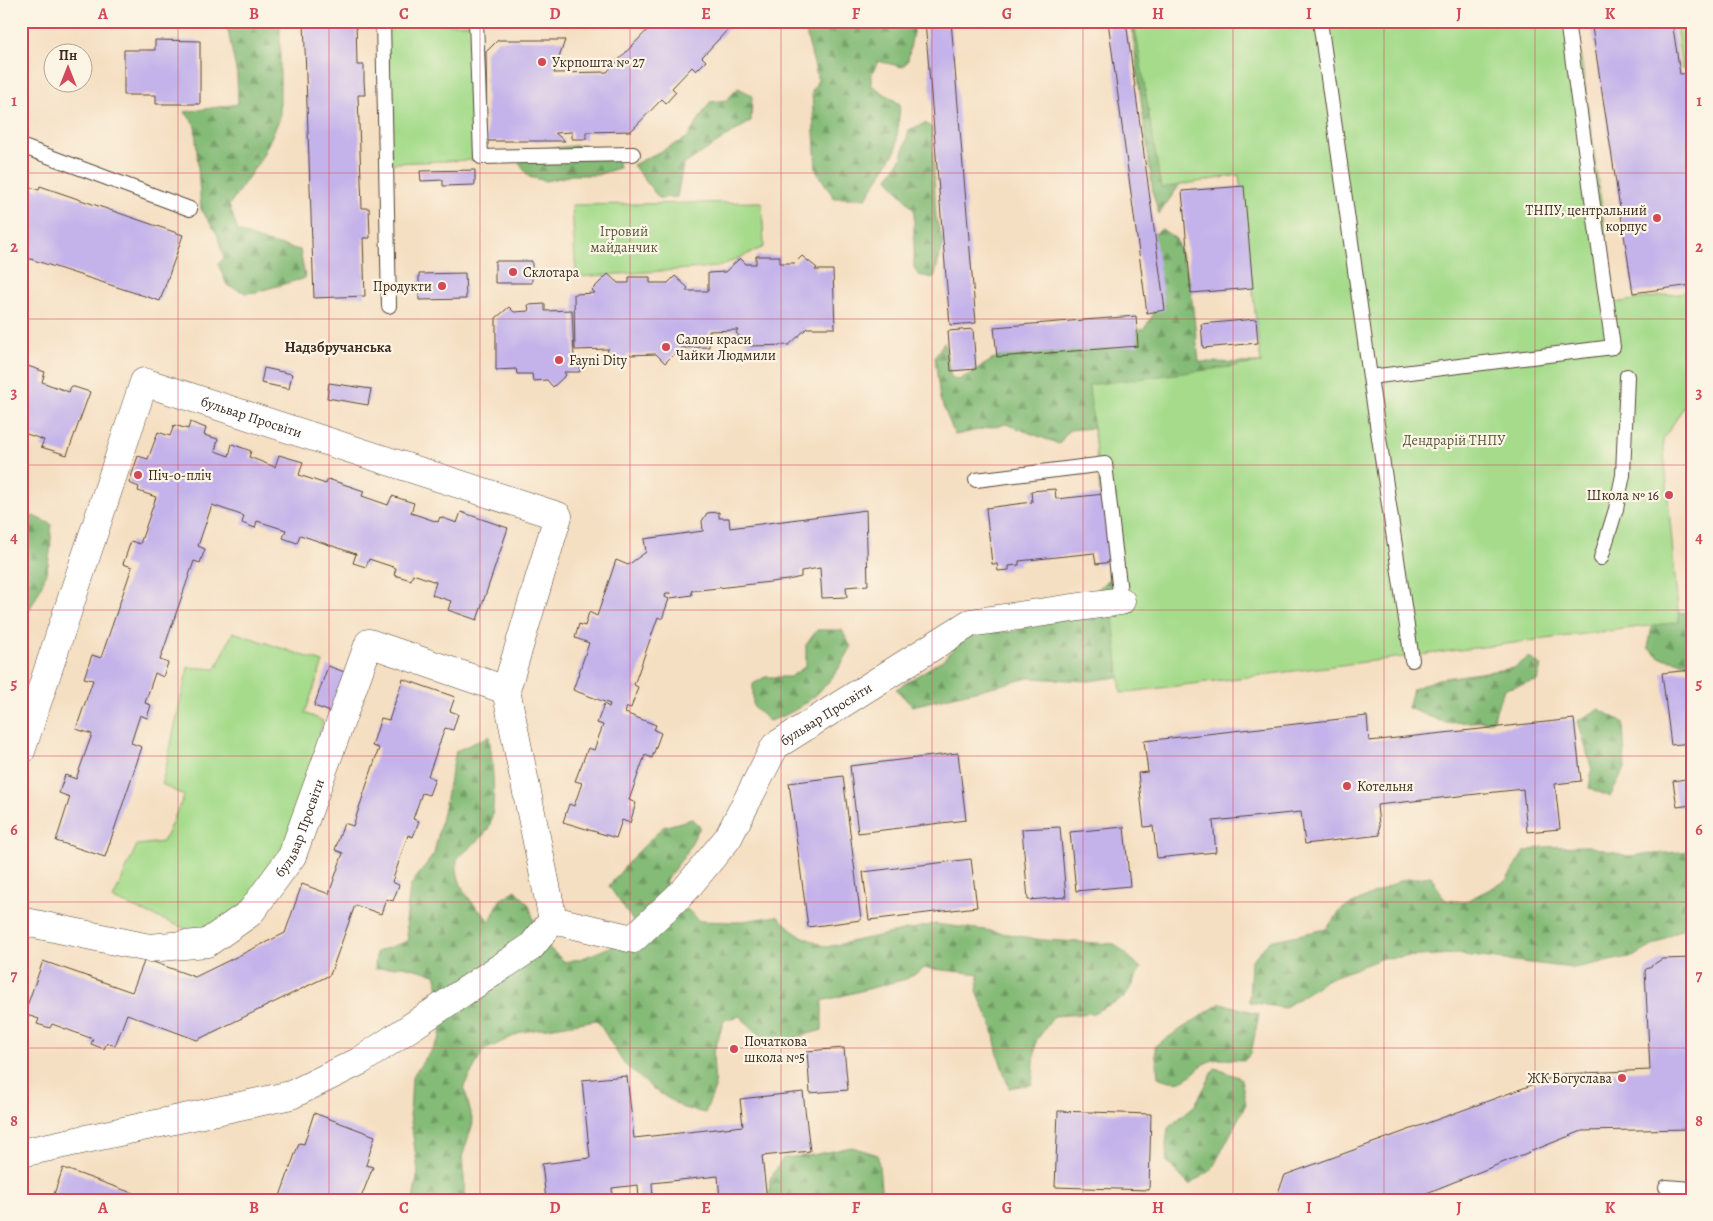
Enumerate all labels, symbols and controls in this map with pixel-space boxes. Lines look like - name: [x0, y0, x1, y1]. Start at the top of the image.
- text: A: [97, 3, 109, 25]
- text: B: [249, 3, 259, 25]
- text: C: [399, 3, 409, 25]
- text: D: [549, 3, 561, 25]
- text: E: [701, 3, 711, 25]
- text: F: [852, 3, 861, 25]
- text: G: [1002, 3, 1012, 25]
- text: H: [1152, 3, 1164, 25]
- text: I: [1306, 3, 1312, 25]
- text: J: [1456, 3, 1462, 25]
- text: K: [1605, 3, 1616, 25]
- north arrow: [42, 42, 92, 92]
- text: Пн: [59, 46, 77, 65]
- place label: Укрпошта № 27: [552, 53, 645, 72]
- marker: Укрпошта № 27: [536, 56, 548, 68]
- text: 1: [11, 90, 17, 112]
- text: 1: [1696, 90, 1702, 112]
- place label: ТНПУ, центральний корпус: [1526, 201, 1647, 236]
- marker: ТНПУ, центральний корпус: [1651, 212, 1663, 224]
- park label: Ігровий майданчик: [590, 222, 658, 257]
- text: 2: [10, 236, 18, 258]
- text: 2: [1695, 236, 1703, 258]
- place label: Склотара: [523, 263, 580, 282]
- marker: Склотара: [507, 266, 519, 278]
- place label: Продукти: [373, 277, 432, 296]
- marker: Продукти: [436, 280, 448, 292]
- place label: Салон краси Чайки Людмили: [676, 330, 776, 365]
- district label: Надзбручанська: [284, 337, 392, 357]
- marker: Салон краси Чайки Людмили: [660, 341, 672, 353]
- place label: Fayni Dity: [569, 351, 628, 370]
- marker: Fayni Dity: [553, 354, 565, 366]
- text: 3: [11, 382, 18, 404]
- text: 3: [1696, 382, 1703, 404]
- street label: бульвар Просвіти: [198, 392, 305, 442]
- park label: Дендрарій ТНПУ: [1403, 431, 1505, 450]
- place label: Піч-о-пліч: [148, 466, 212, 485]
- marker: Піч-о-пліч: [132, 469, 144, 481]
- place label: Школа № 16: [1587, 486, 1659, 505]
- marker: Школа № 16: [1663, 489, 1675, 501]
- text: 4: [10, 527, 18, 549]
- text: 4: [1695, 527, 1703, 549]
- text: 5: [11, 673, 18, 695]
- text: 5: [1696, 673, 1703, 695]
- street label: бульвар Просвіти: [776, 678, 875, 750]
- street label: бульвар Просвіти: [270, 776, 329, 881]
- place label: Котельня: [1357, 777, 1413, 796]
- marker: Котельня: [1341, 780, 1353, 792]
- text: 6: [10, 819, 18, 841]
- text: 6: [1695, 819, 1703, 841]
- text: 7: [11, 965, 18, 987]
- text: 7: [1696, 965, 1703, 987]
- place label: Початкова школа №5: [744, 1032, 808, 1067]
- marker: Початкова школа №5: [728, 1043, 740, 1055]
- place label: ЖК Богуслава: [1528, 1069, 1613, 1088]
- marker: ЖК Богуслава: [1616, 1072, 1628, 1084]
- text: 8: [10, 1110, 18, 1132]
- text: 8: [1695, 1110, 1703, 1132]
- text: A: [97, 1197, 109, 1219]
- text: B: [249, 1197, 259, 1219]
- text: C: [399, 1197, 409, 1219]
- text: D: [549, 1197, 561, 1219]
- text: E: [701, 1197, 711, 1219]
- text: F: [852, 1197, 861, 1219]
- text: G: [1002, 1197, 1012, 1219]
- text: H: [1152, 1197, 1164, 1219]
- text: I: [1306, 1197, 1312, 1219]
- text: J: [1456, 1197, 1462, 1219]
- text: K: [1605, 1197, 1616, 1219]

